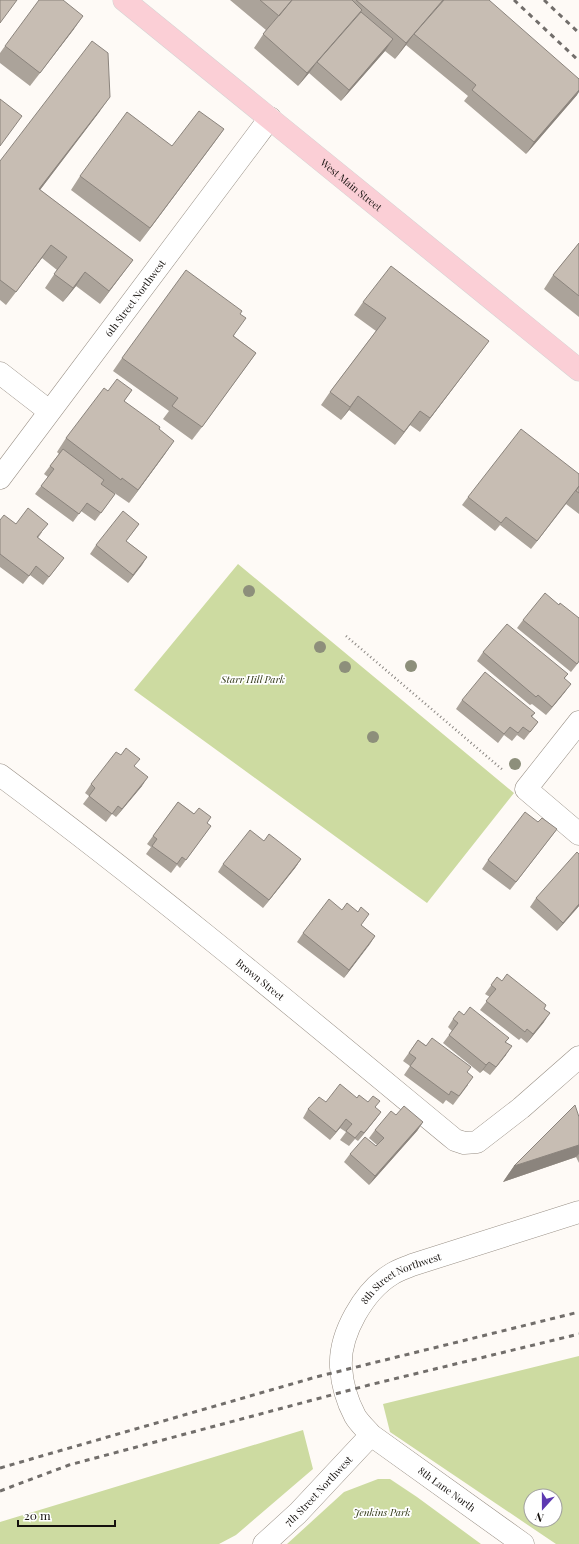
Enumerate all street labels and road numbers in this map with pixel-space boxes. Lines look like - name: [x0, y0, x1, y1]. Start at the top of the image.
- street label: West Main Street: [317, 155, 385, 214]
- street label: 6th Street Northwest: [101, 256, 169, 339]
- street label: Brown Street: [233, 955, 288, 1004]
- street label: 8th Street Northwest: [357, 1249, 443, 1307]
- street label: 7th Street Northwest: [281, 1452, 355, 1529]
- street label: 8th Lane North: [415, 1463, 479, 1515]

